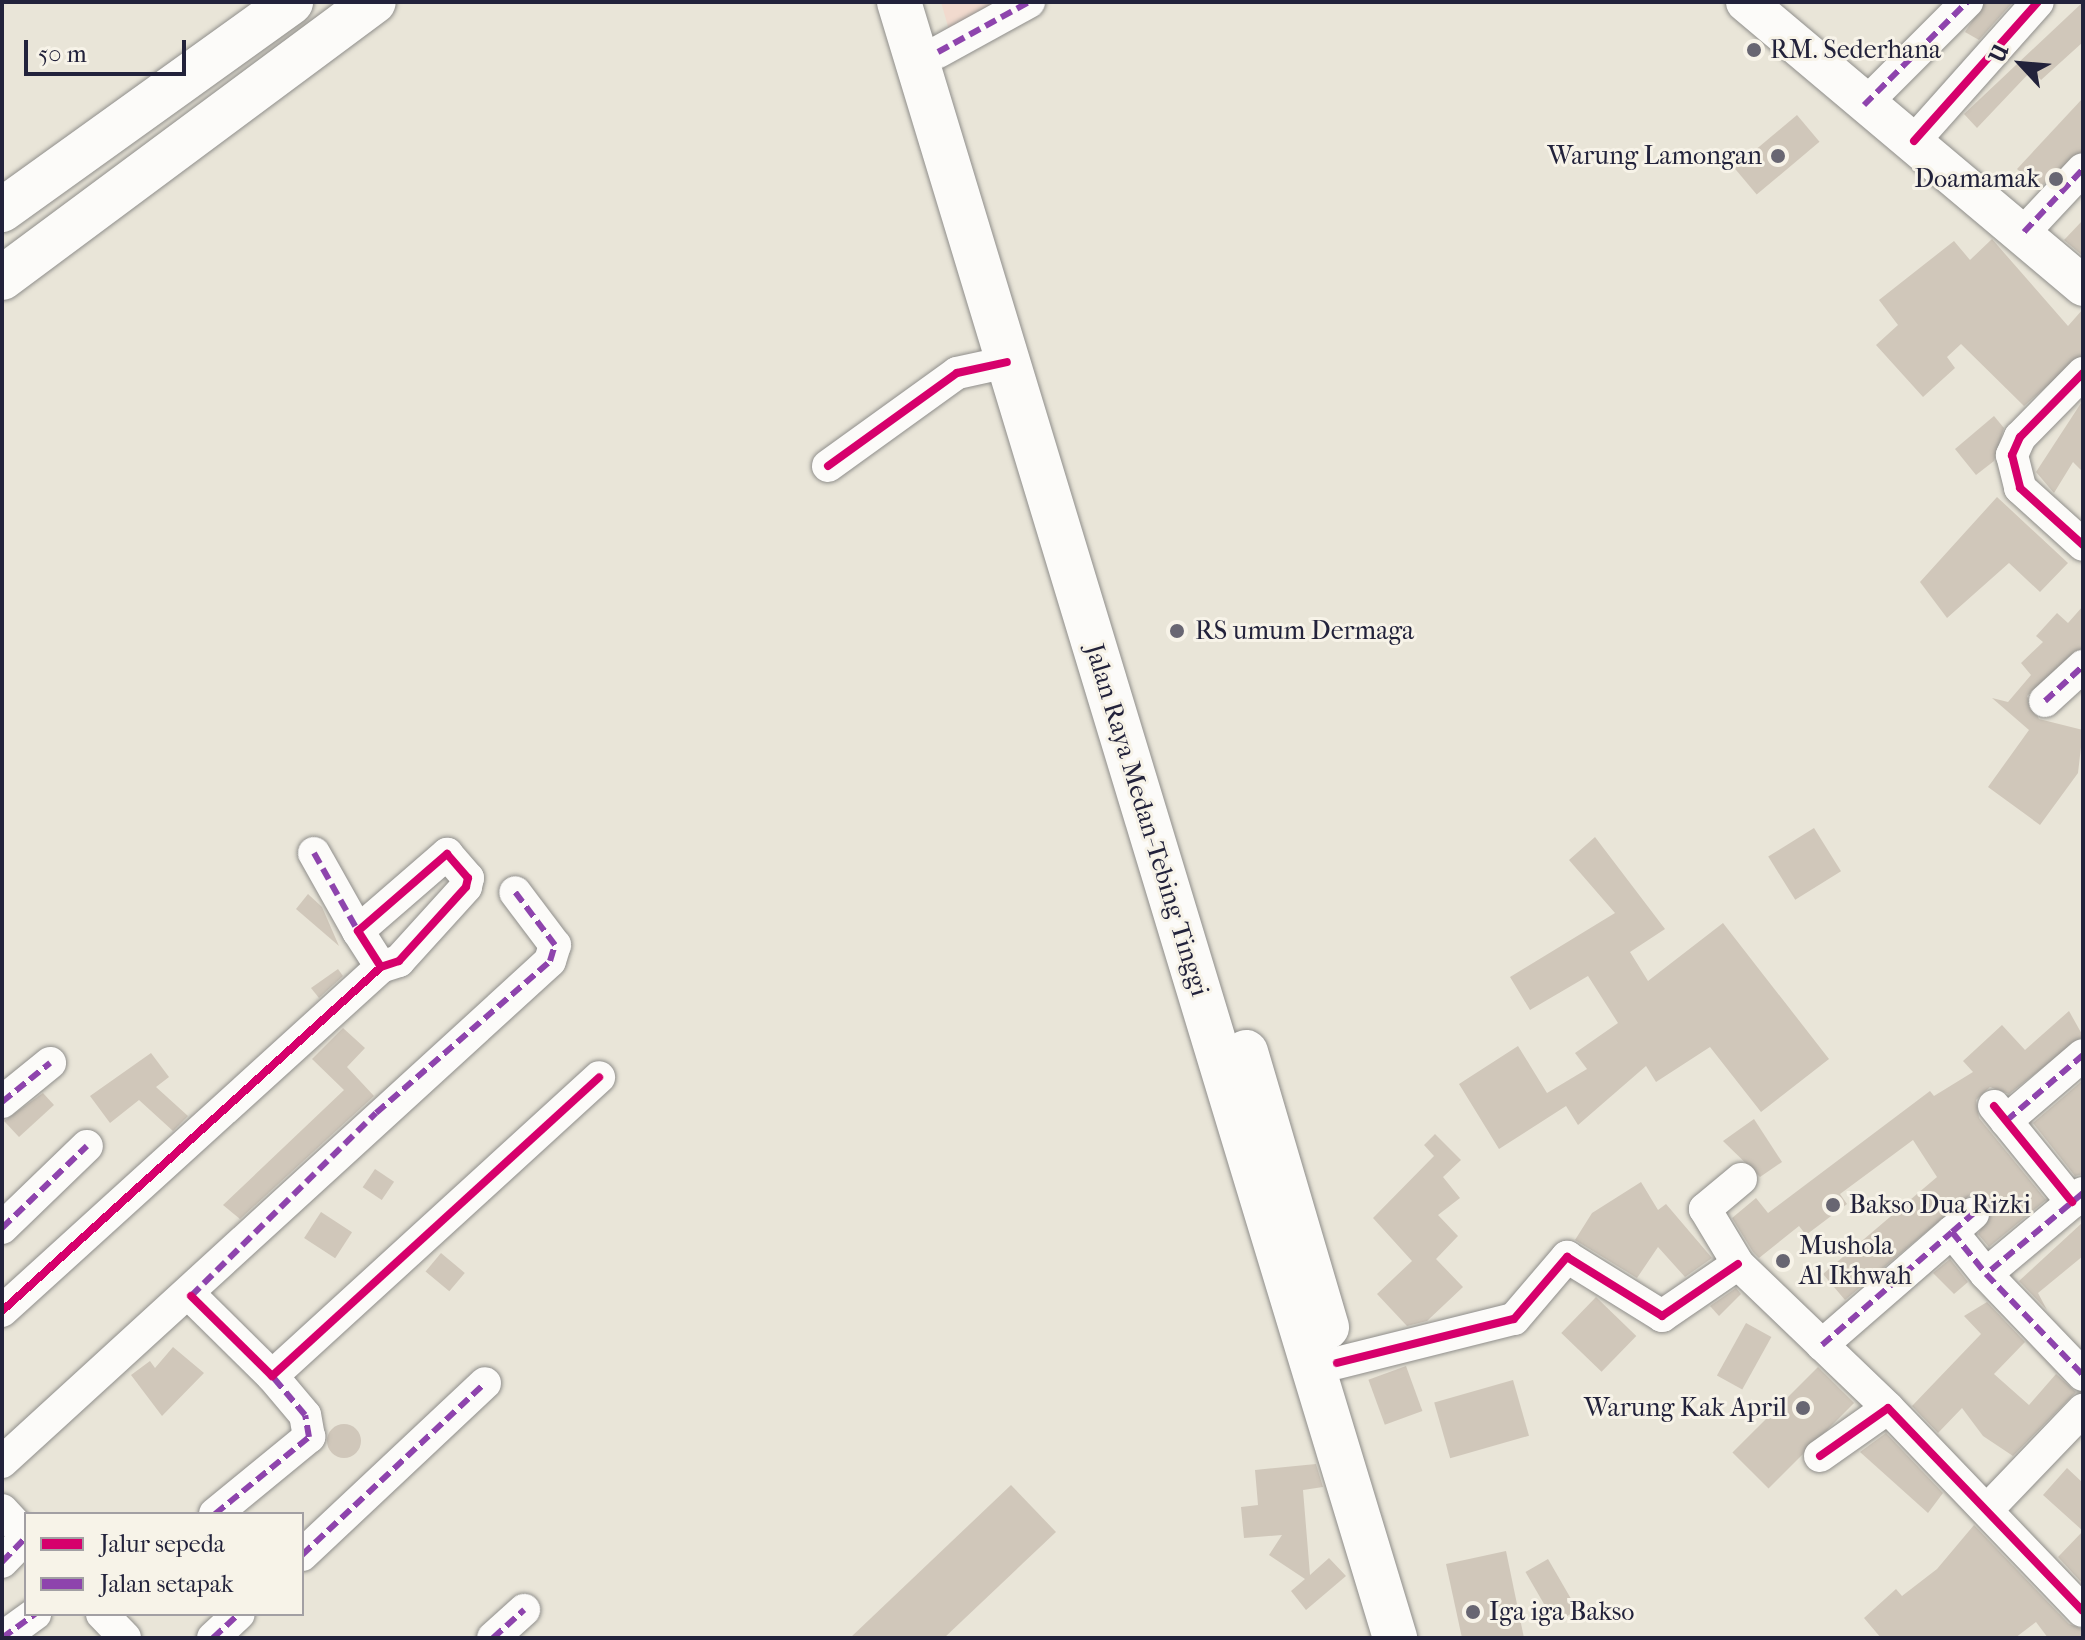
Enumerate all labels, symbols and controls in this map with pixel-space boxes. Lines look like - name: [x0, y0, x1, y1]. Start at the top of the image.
- scale bar: [28, 24, 190, 74]
- north arrow: [1981, 24, 2061, 104]
- place label: RM. Sederhana: [1770, 34, 1941, 66]
- text: 50 m: [38, 40, 87, 68]
- text: U: [1984, 40, 2015, 67]
- marker: RM. Sederhana: [1745, 41, 1763, 59]
- place label: Warung Lamongan: [1547, 140, 1762, 172]
- marker: Warung Lamongan: [1769, 147, 1787, 165]
- place label: Doamamak: [1914, 163, 2040, 195]
- marker: Doamamak: [2047, 170, 2065, 188]
- place label: RS umum Dermaga: [1195, 615, 1414, 647]
- marker: RS umum Dermaga: [1166, 620, 1188, 642]
- street label: Jalan Raya Medan-Tebing Tinggi: [1078, 640, 1216, 1000]
- place label: Bakso Dua Rizki: [1849, 1189, 2031, 1221]
- marker: Bakso Dua Rizki: [1824, 1196, 1842, 1214]
- place label: Mushola Al Ikhwah: [1799, 1230, 1912, 1292]
- marker: Mushola Al Ikhwah: [1774, 1252, 1792, 1270]
- place label: Warung Kak April: [1584, 1392, 1787, 1424]
- marker: Warung Kak April: [1794, 1399, 1812, 1417]
- legend: [24, 1512, 304, 1616]
- text: Jalur sepeda: [100, 1530, 225, 1558]
- text: Jalan setapak: [100, 1570, 233, 1598]
- place label: Iga iga Bakso: [1489, 1596, 1635, 1628]
- marker: Iga iga Bakso: [1464, 1603, 1482, 1621]

